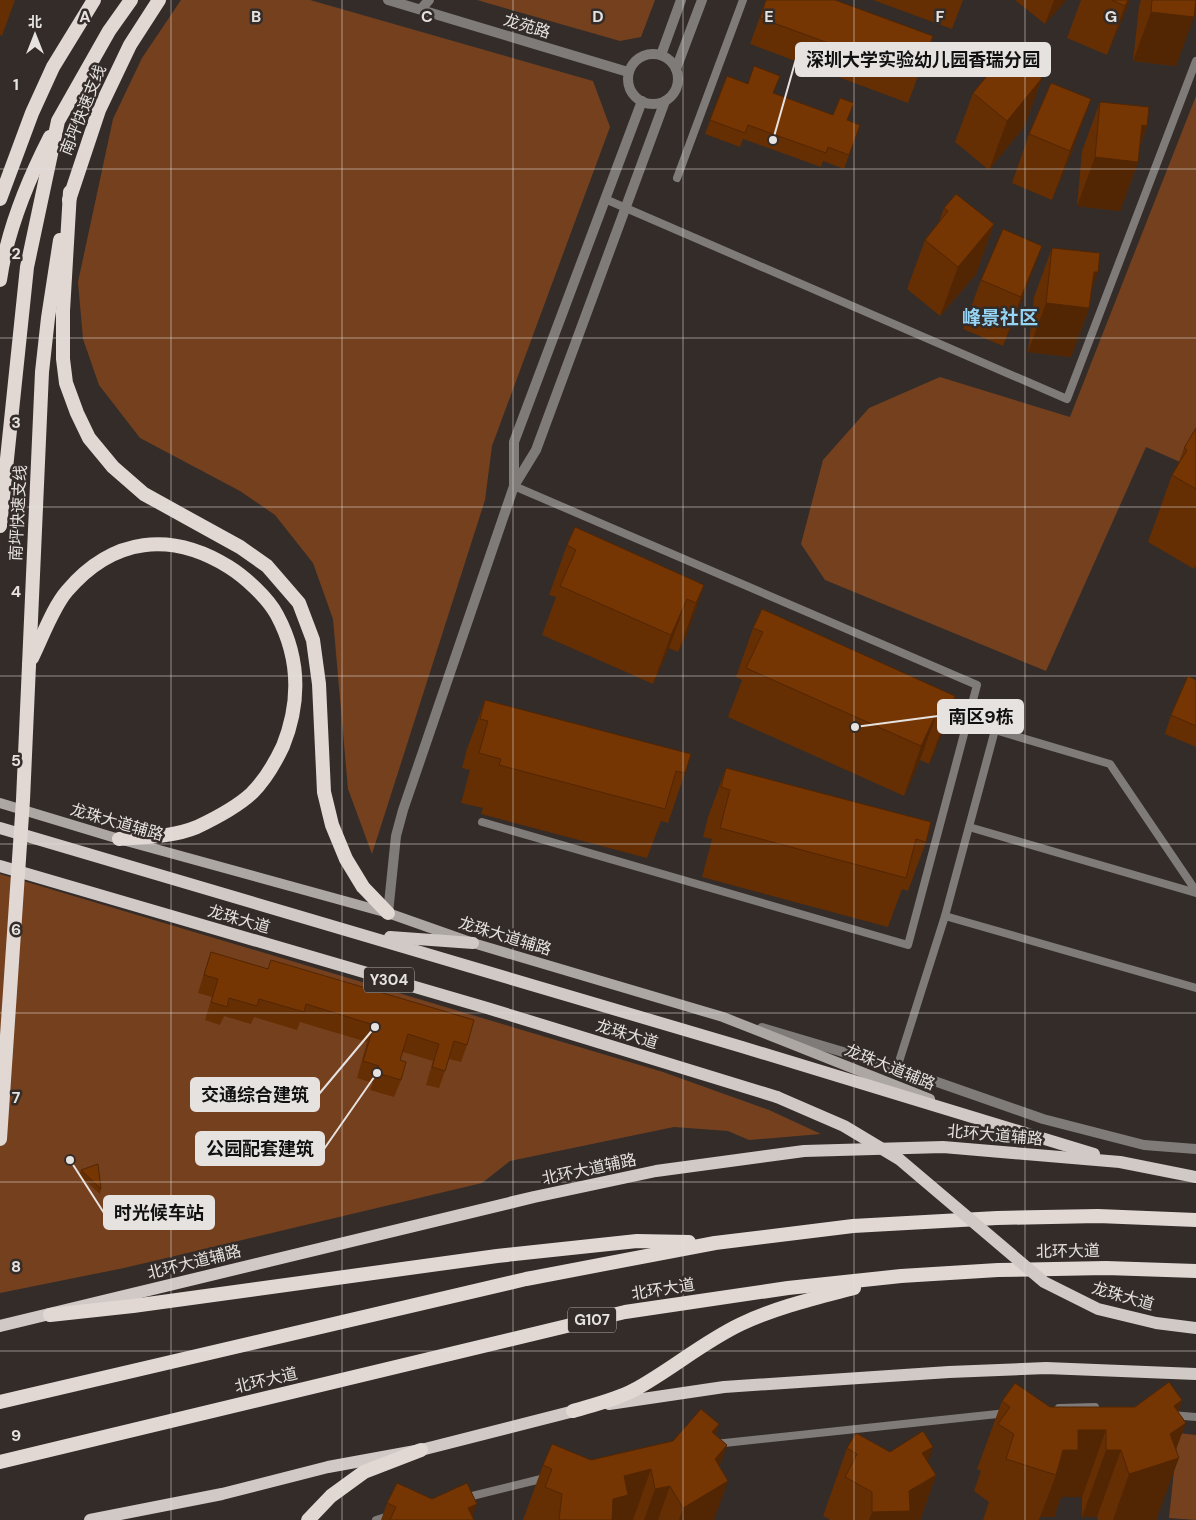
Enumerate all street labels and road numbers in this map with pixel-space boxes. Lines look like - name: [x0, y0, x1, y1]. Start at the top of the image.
- street label: 龙苑路: [501, 9, 553, 43]
- street label: 南坪快速支线: [55, 62, 111, 158]
- street label: 南坪快速支线: [5, 465, 31, 561]
- street label: 龙珠大道辅路: [68, 799, 166, 845]
- street label: 龙珠大道: [205, 900, 273, 938]
- street label: 龙珠大道辅路: [456, 912, 554, 960]
- road number: Y304: [364, 968, 414, 992]
- street label: 龙珠大道: [593, 1015, 661, 1053]
- street label: 龙珠大道辅路: [842, 1039, 938, 1095]
- street label: 北环大道辅路: [946, 1120, 1044, 1150]
- street label: 北环大道辅路: [540, 1149, 638, 1189]
- street label: 北环大道辅路: [145, 1240, 243, 1284]
- street label: 北环大道: [1036, 1240, 1100, 1262]
- street label: 北环大道: [630, 1274, 696, 1304]
- street label: 龙珠大道: [1089, 1277, 1157, 1315]
- road number: G107: [568, 1308, 616, 1332]
- street label: 北环大道: [232, 1363, 300, 1397]

